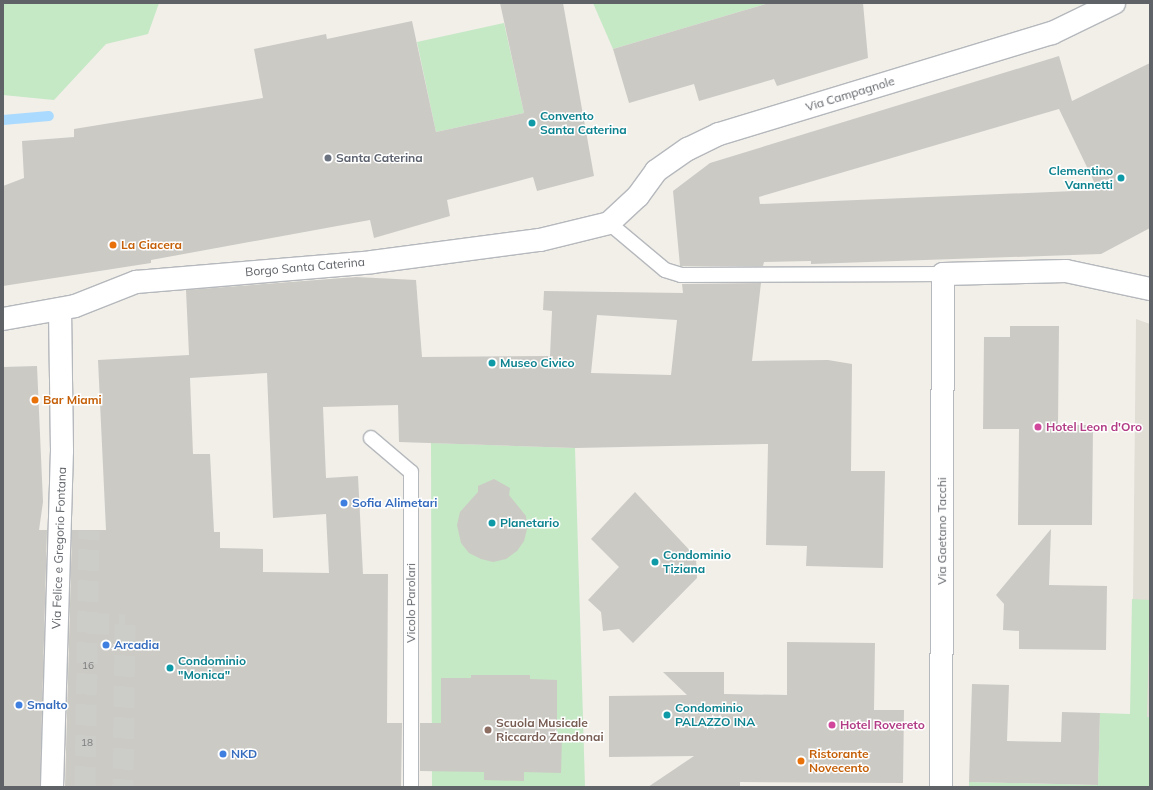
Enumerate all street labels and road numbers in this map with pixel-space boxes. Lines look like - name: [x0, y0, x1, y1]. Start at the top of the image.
- street label: Via Campagnole: [804, 74, 896, 114]
- street label: Borgo Santa Caterina: [245, 255, 365, 279]
- street label: Via Felice e Gregorio Fontana: [49, 467, 69, 629]
- street label: Via Gaetano Tacchi: [935, 477, 949, 585]
- street label: Vicolo Parolari: [404, 563, 418, 643]

